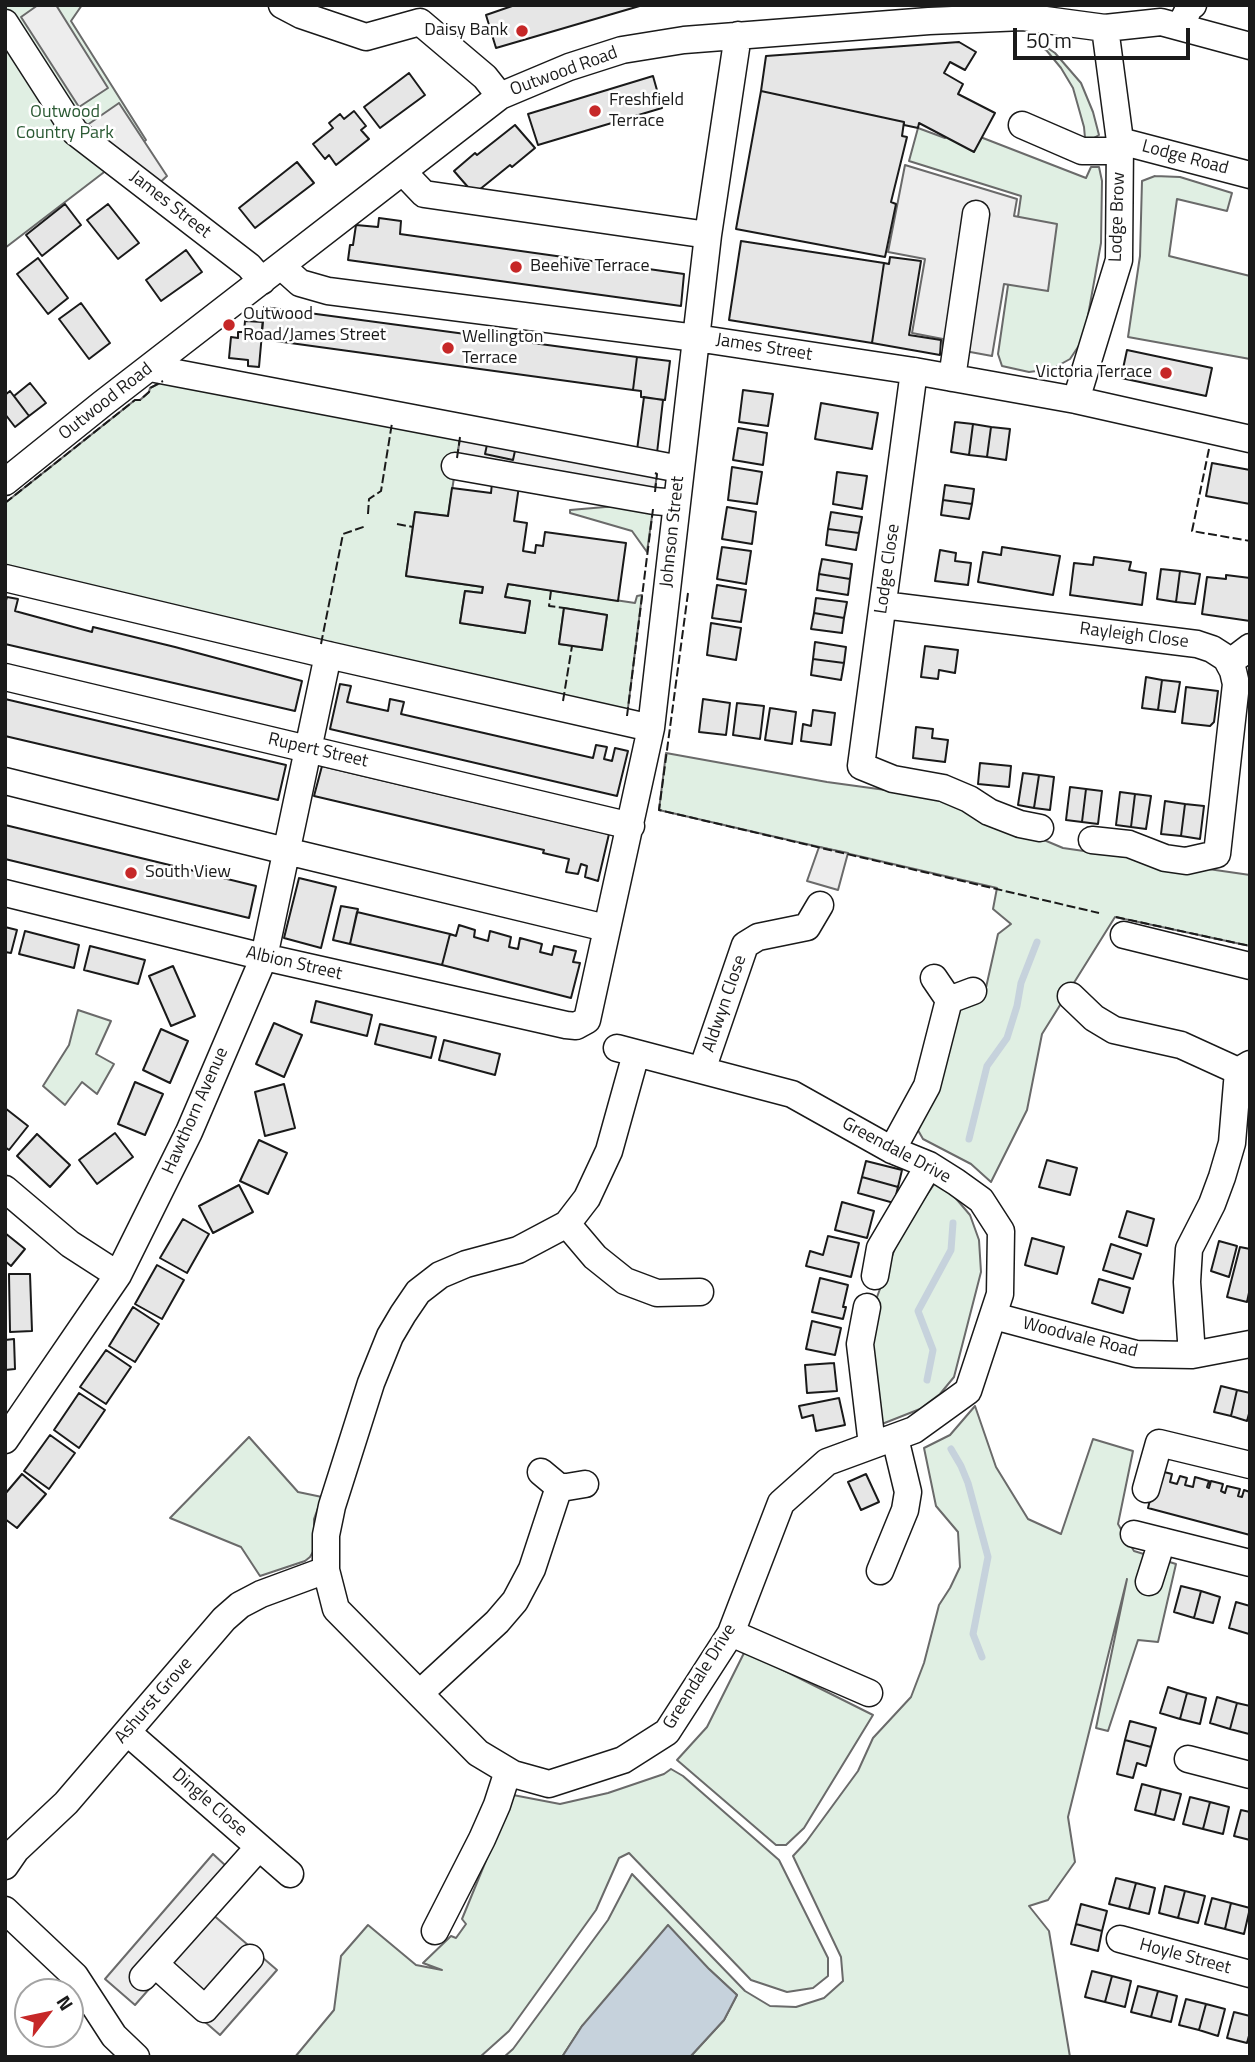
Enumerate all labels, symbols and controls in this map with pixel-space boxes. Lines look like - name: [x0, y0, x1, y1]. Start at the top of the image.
- scale bar: [1017, 14, 1194, 58]
- place label: Daisy Bank: [424, 20, 508, 42]
- marker: Daisy Bank: [514, 23, 530, 39]
- text: 50 m: [1026, 24, 1072, 56]
- street label: Outwood Road: [507, 43, 621, 101]
- place label: Freshfield Terrace: [609, 90, 684, 132]
- park label: Outwood Country Park: [16, 102, 114, 144]
- marker: Freshfield Terrace: [587, 103, 603, 119]
- street label: Lodge Road: [1139, 136, 1231, 180]
- street label: James Street: [125, 167, 215, 243]
- street label: Lodge Brow: [1106, 172, 1130, 262]
- place label: Beehive Terrace: [530, 256, 650, 278]
- marker: Beehive Terrace: [508, 259, 524, 275]
- place label: Outwood Road/James Street: [243, 304, 386, 346]
- marker: Outwood Road/James Street: [221, 317, 237, 333]
- place label: Wellington Terrace: [462, 327, 543, 370]
- street label: James Street: [714, 330, 814, 366]
- marker: Wellington Terrace: [440, 340, 456, 356]
- street label: Outwood Road: [55, 359, 157, 445]
- place label: Victoria Terrace: [1036, 362, 1152, 384]
- marker: Victoria Terrace: [1158, 365, 1174, 381]
- street label: Johnson Street: [656, 475, 690, 589]
- street label: Lodge Close: [871, 523, 905, 615]
- street label: Rayleigh Close: [1078, 619, 1190, 653]
- street label: Rupert Street: [266, 729, 370, 773]
- place label: South View: [145, 862, 231, 884]
- marker: South View: [123, 865, 139, 881]
- street label: Albion Street: [244, 942, 344, 986]
- street label: Aldwyn Close: [698, 953, 752, 1055]
- street label: Hawthorn Avenue: [158, 1044, 234, 1178]
- street label: Greendale Drive: [838, 1113, 954, 1189]
- street label: Woodvale Road: [1020, 1313, 1140, 1363]
- street label: Greendale Drive: [659, 1620, 741, 1734]
- street label: Ashurst Grove: [111, 1653, 197, 1749]
- street label: Dingle Close: [167, 1764, 251, 1842]
- street label: Hoyle Street: [1137, 1934, 1233, 1980]
- north arrow: [14, 1978, 84, 2048]
- text: N: [50, 1989, 81, 2016]

